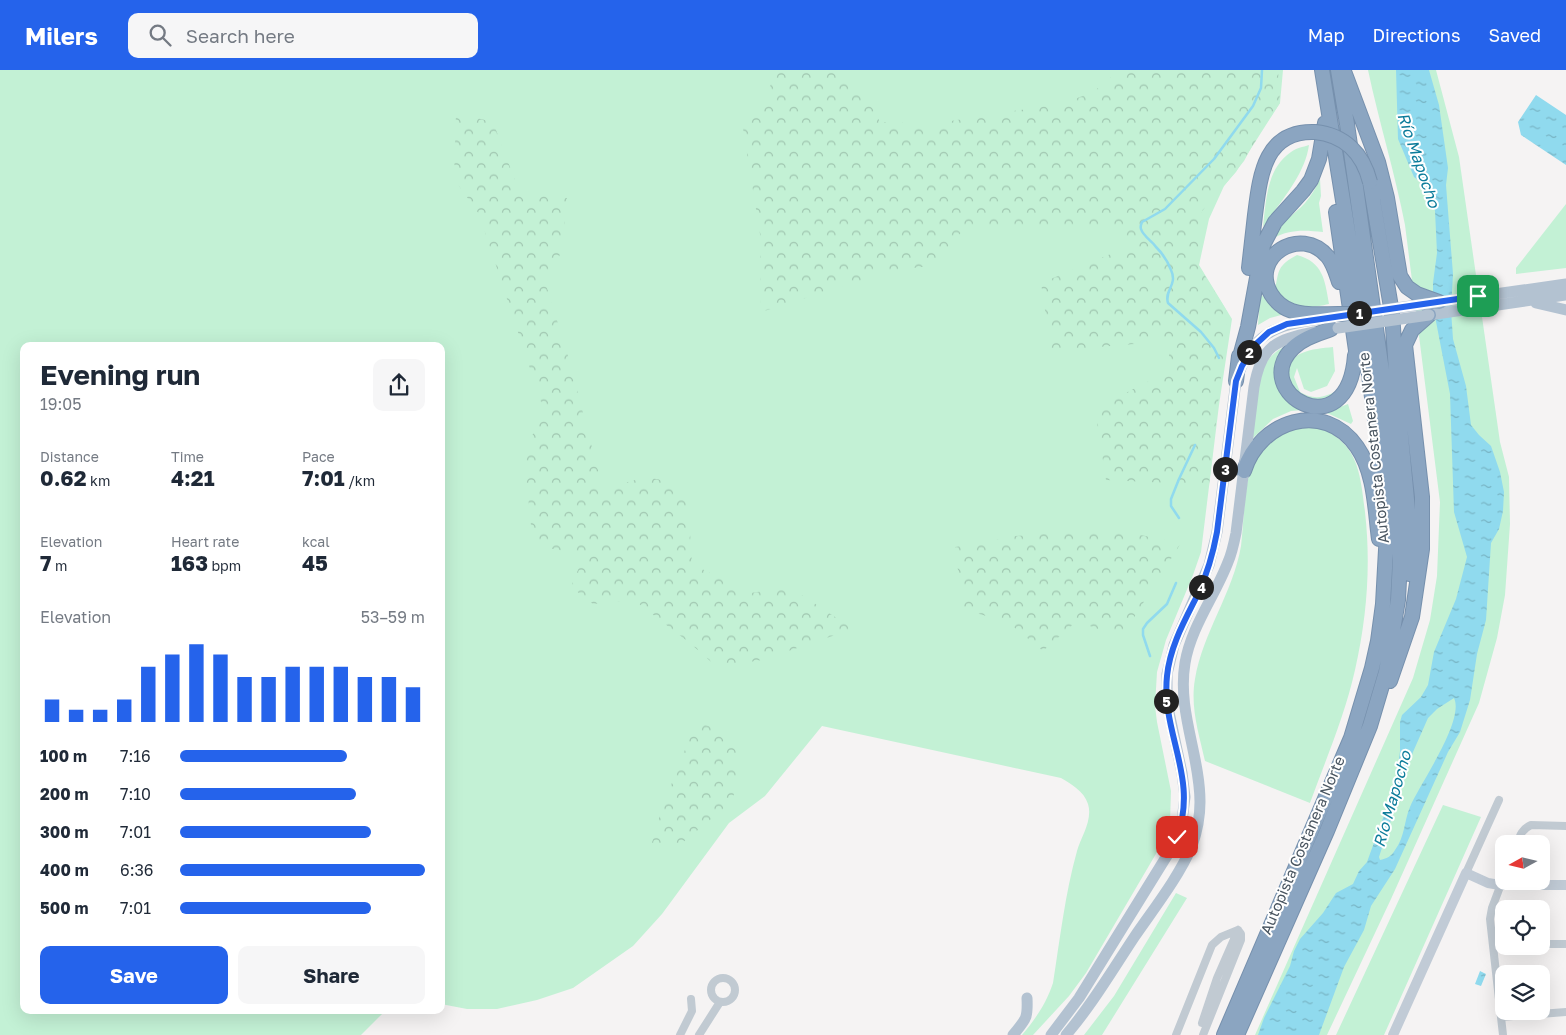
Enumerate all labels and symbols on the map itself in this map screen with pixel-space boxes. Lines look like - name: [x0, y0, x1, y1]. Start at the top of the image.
- water label: Río Mapocho: [1393, 110, 1445, 211]
- pin: [1457, 275, 1499, 317]
- pin: 1: [1346, 300, 1372, 326]
- pin: 2: [1236, 340, 1262, 364]
- street label: Autopista Costanera Norte: [1354, 351, 1392, 544]
- pin: 3: [1212, 456, 1238, 482]
- pin: 4: [1188, 574, 1214, 600]
- pin: 5: [1154, 688, 1178, 714]
- water label: Río Mapocho: [1369, 747, 1416, 849]
- street label: Autopista Costanera Norte: [1256, 753, 1348, 937]
- pin: [1156, 816, 1198, 858]
- north arrow: [1495, 835, 1550, 890]

